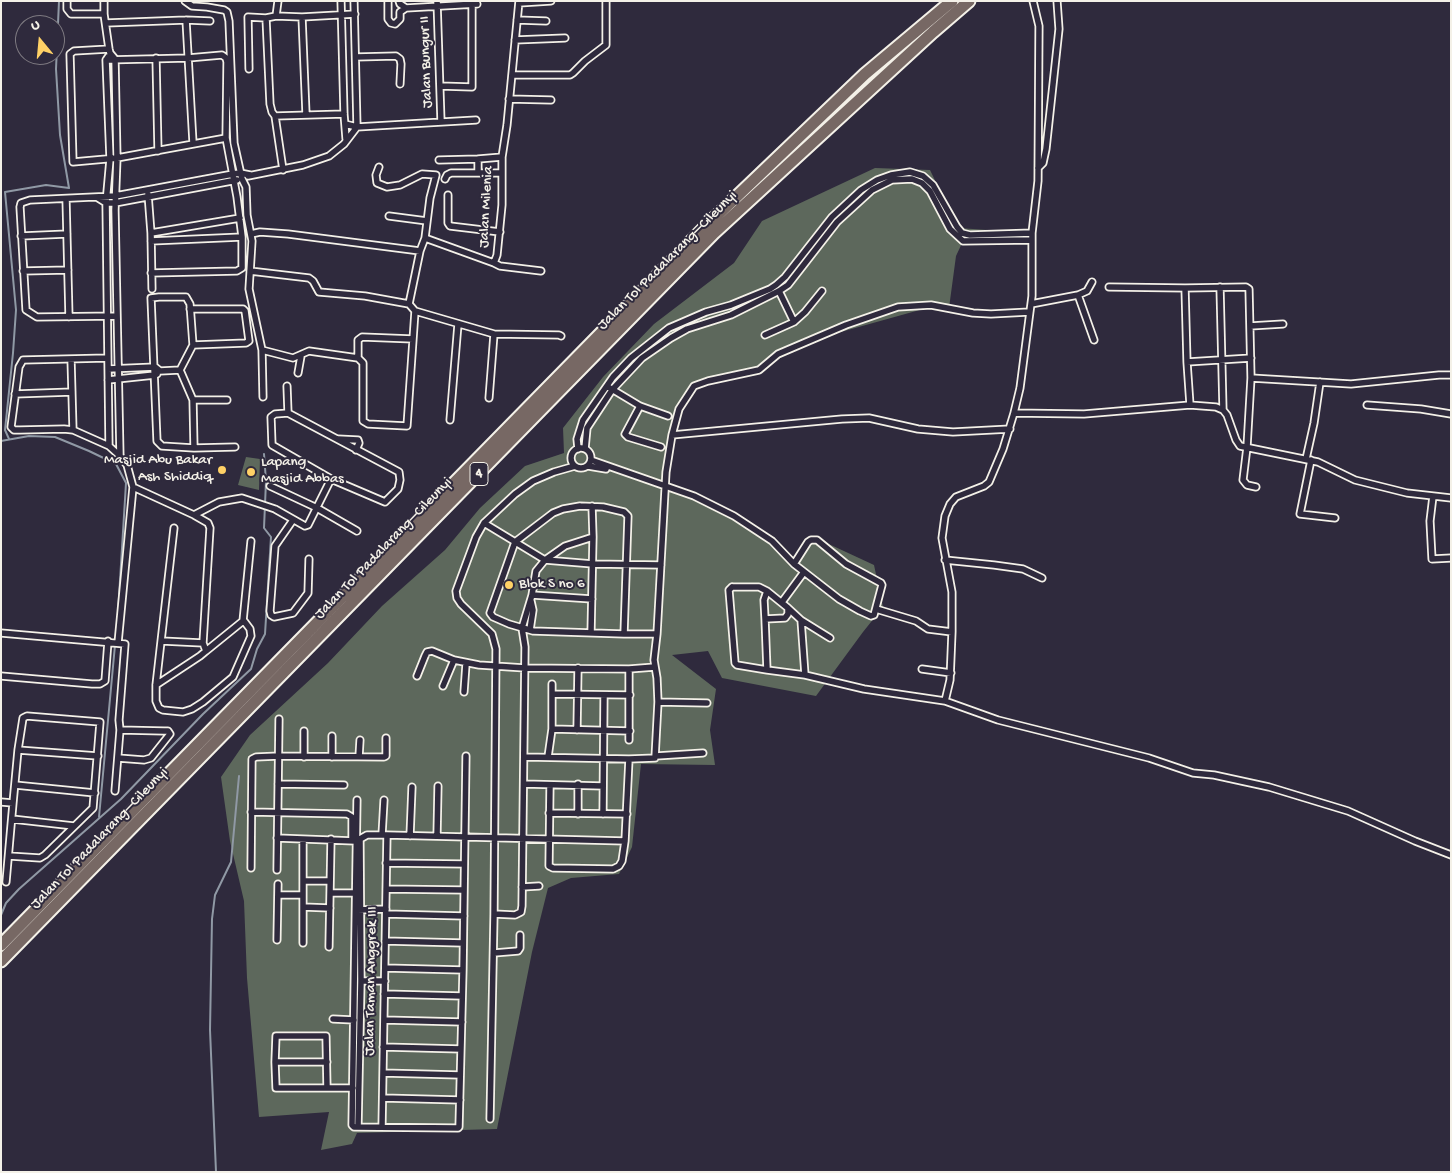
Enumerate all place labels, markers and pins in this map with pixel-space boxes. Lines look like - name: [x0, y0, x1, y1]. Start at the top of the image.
- place label: Masjid Abu Bakar Ash Shiddiq: [104, 452, 212, 487]
- place label: Lapang Masjid Abbas: [261, 454, 344, 489]
- marker: Masjid Abu Bakar Ash Shiddiq: [216, 464, 228, 476]
- marker: Lapang Masjid Abbas: [245, 466, 257, 478]
- place label: Blok S no 6: [519, 576, 585, 594]
- marker: Blok S no 6: [503, 579, 515, 591]

